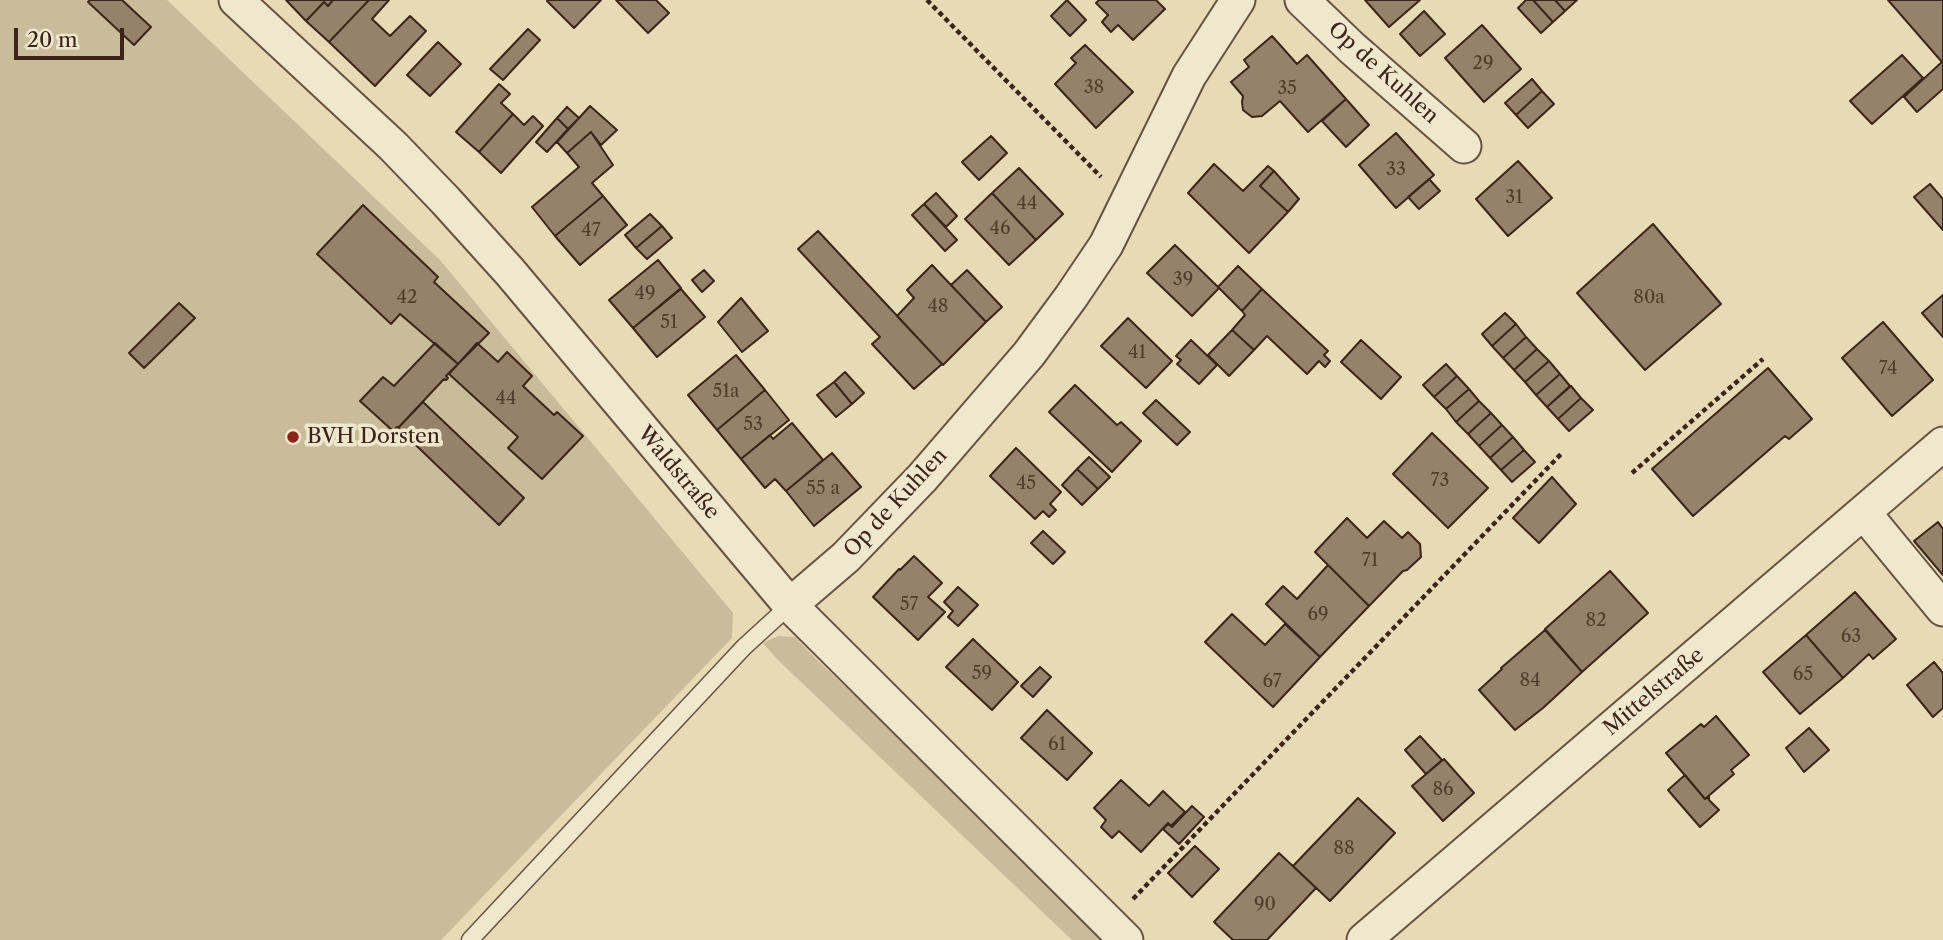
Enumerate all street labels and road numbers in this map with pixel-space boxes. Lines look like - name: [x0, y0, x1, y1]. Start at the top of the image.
- street label: Op de Kuhlen: [1323, 17, 1443, 129]
- street label: Waldstraße: [632, 421, 724, 525]
- street label: Op de Kuhlen: [839, 443, 953, 563]
- street label: Mittelstraße: [1599, 643, 1709, 741]

